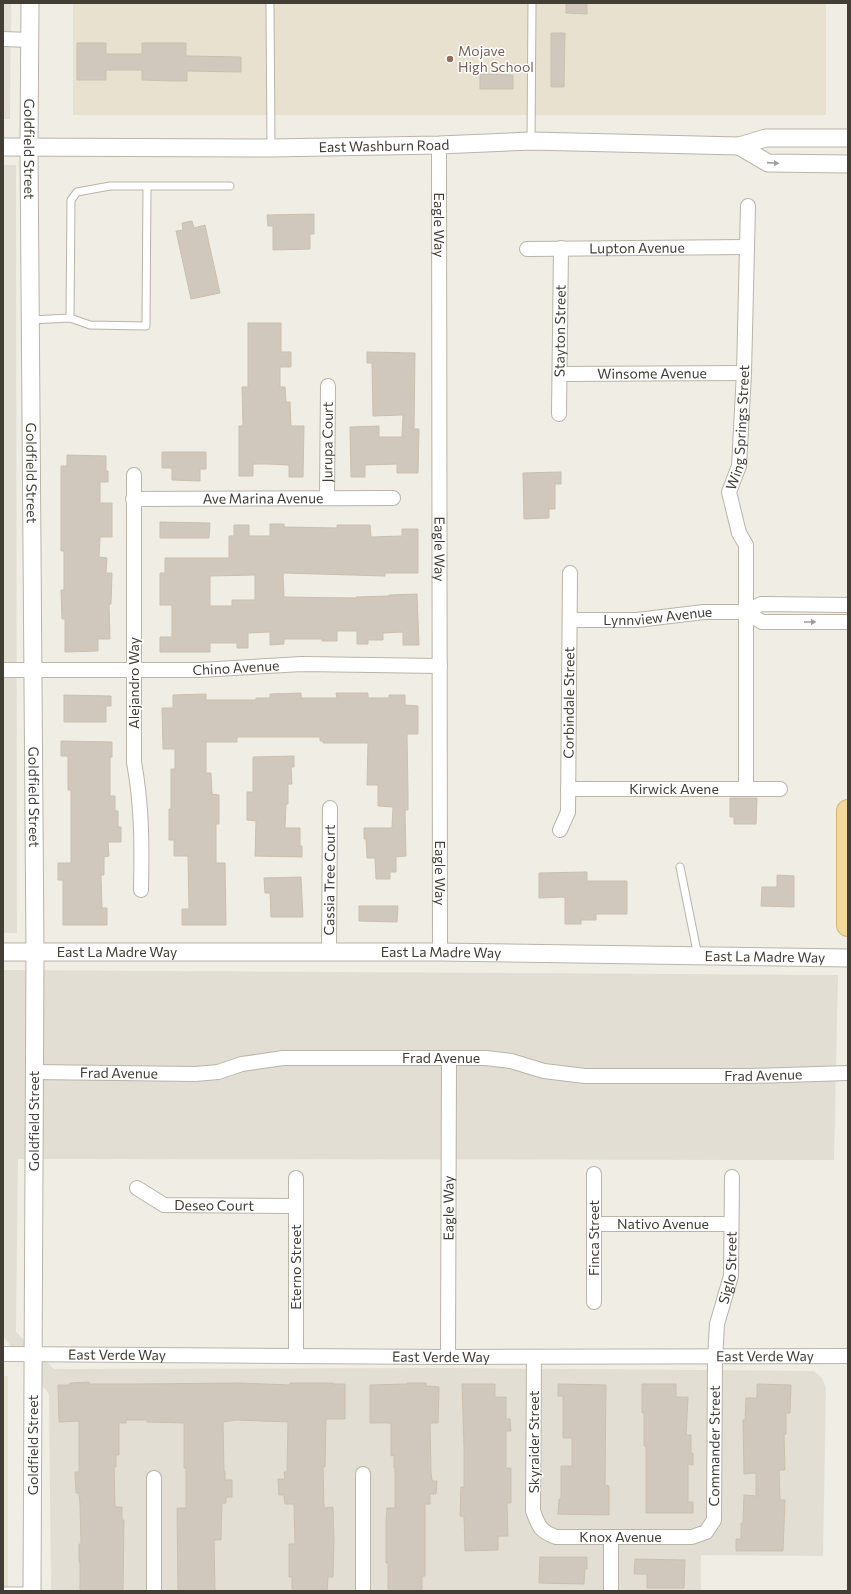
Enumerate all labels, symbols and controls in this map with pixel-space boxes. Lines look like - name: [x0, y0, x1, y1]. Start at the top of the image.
- place label: Mojave High School: [458, 42, 534, 75]
- marker: Mojave High School: [445, 54, 455, 64]
- street label: Goldfield Street: [21, 99, 38, 200]
- street label: East Washburn Road: [318, 136, 450, 155]
- one-way arrow: [767, 159, 779, 166]
- street label: Eagle Way: [431, 193, 448, 257]
- street label: Lupton Avenue: [589, 239, 685, 256]
- street label: Stayton Street: [550, 284, 569, 377]
- street label: Winsome Avenue: [597, 364, 707, 382]
- street label: Wing Springs Street: [722, 365, 752, 492]
- street label: Jurupa Court: [318, 401, 336, 482]
- street label: Goldfield Street: [23, 423, 41, 524]
- street label: Ave Marina Avenue: [203, 489, 323, 507]
- street label: Eagle Way: [431, 517, 449, 581]
- street label: Lynnview Avenue: [603, 603, 712, 628]
- one-way arrow: [804, 619, 817, 625]
- street label: Alejandro Way: [125, 637, 142, 729]
- street label: Corbindale Street: [559, 646, 577, 759]
- street label: Chino Avenue: [192, 656, 280, 678]
- street label: Goldfield Street: [25, 747, 43, 848]
- street label: Kirwick Avene: [629, 780, 719, 797]
- street label: Cassia Tree Court: [320, 824, 338, 936]
- street label: Eagle Way: [432, 841, 449, 905]
- street label: East La Madre Way: [57, 943, 177, 960]
- street label: East La Madre Way: [381, 943, 501, 961]
- street label: East La Madre Way: [705, 947, 825, 966]
- street label: Frad Avenue: [402, 1049, 480, 1066]
- street label: Frad Avenue: [80, 1064, 158, 1082]
- street label: Frad Avenue: [724, 1065, 802, 1084]
- street label: Goldfield Street: [25, 1070, 42, 1171]
- street label: Eagle Way: [439, 1176, 457, 1240]
- street label: Deseo Court: [174, 1196, 254, 1214]
- street label: Finca Street: [585, 1200, 602, 1276]
- street label: Nativo Avenue: [617, 1215, 709, 1232]
- street label: Eterno Street: [287, 1224, 304, 1310]
- street label: Siglo Street: [714, 1231, 739, 1306]
- street label: East Verde Way: [68, 1345, 166, 1363]
- street label: East Verde Way: [716, 1347, 814, 1364]
- street label: East Verde Way: [392, 1348, 490, 1365]
- street label: Commander Street: [705, 1385, 723, 1506]
- street label: Skyraider Street: [525, 1390, 542, 1493]
- street label: Goldfield Street: [24, 1394, 41, 1495]
- street label: Knox Avenue: [579, 1528, 662, 1545]

